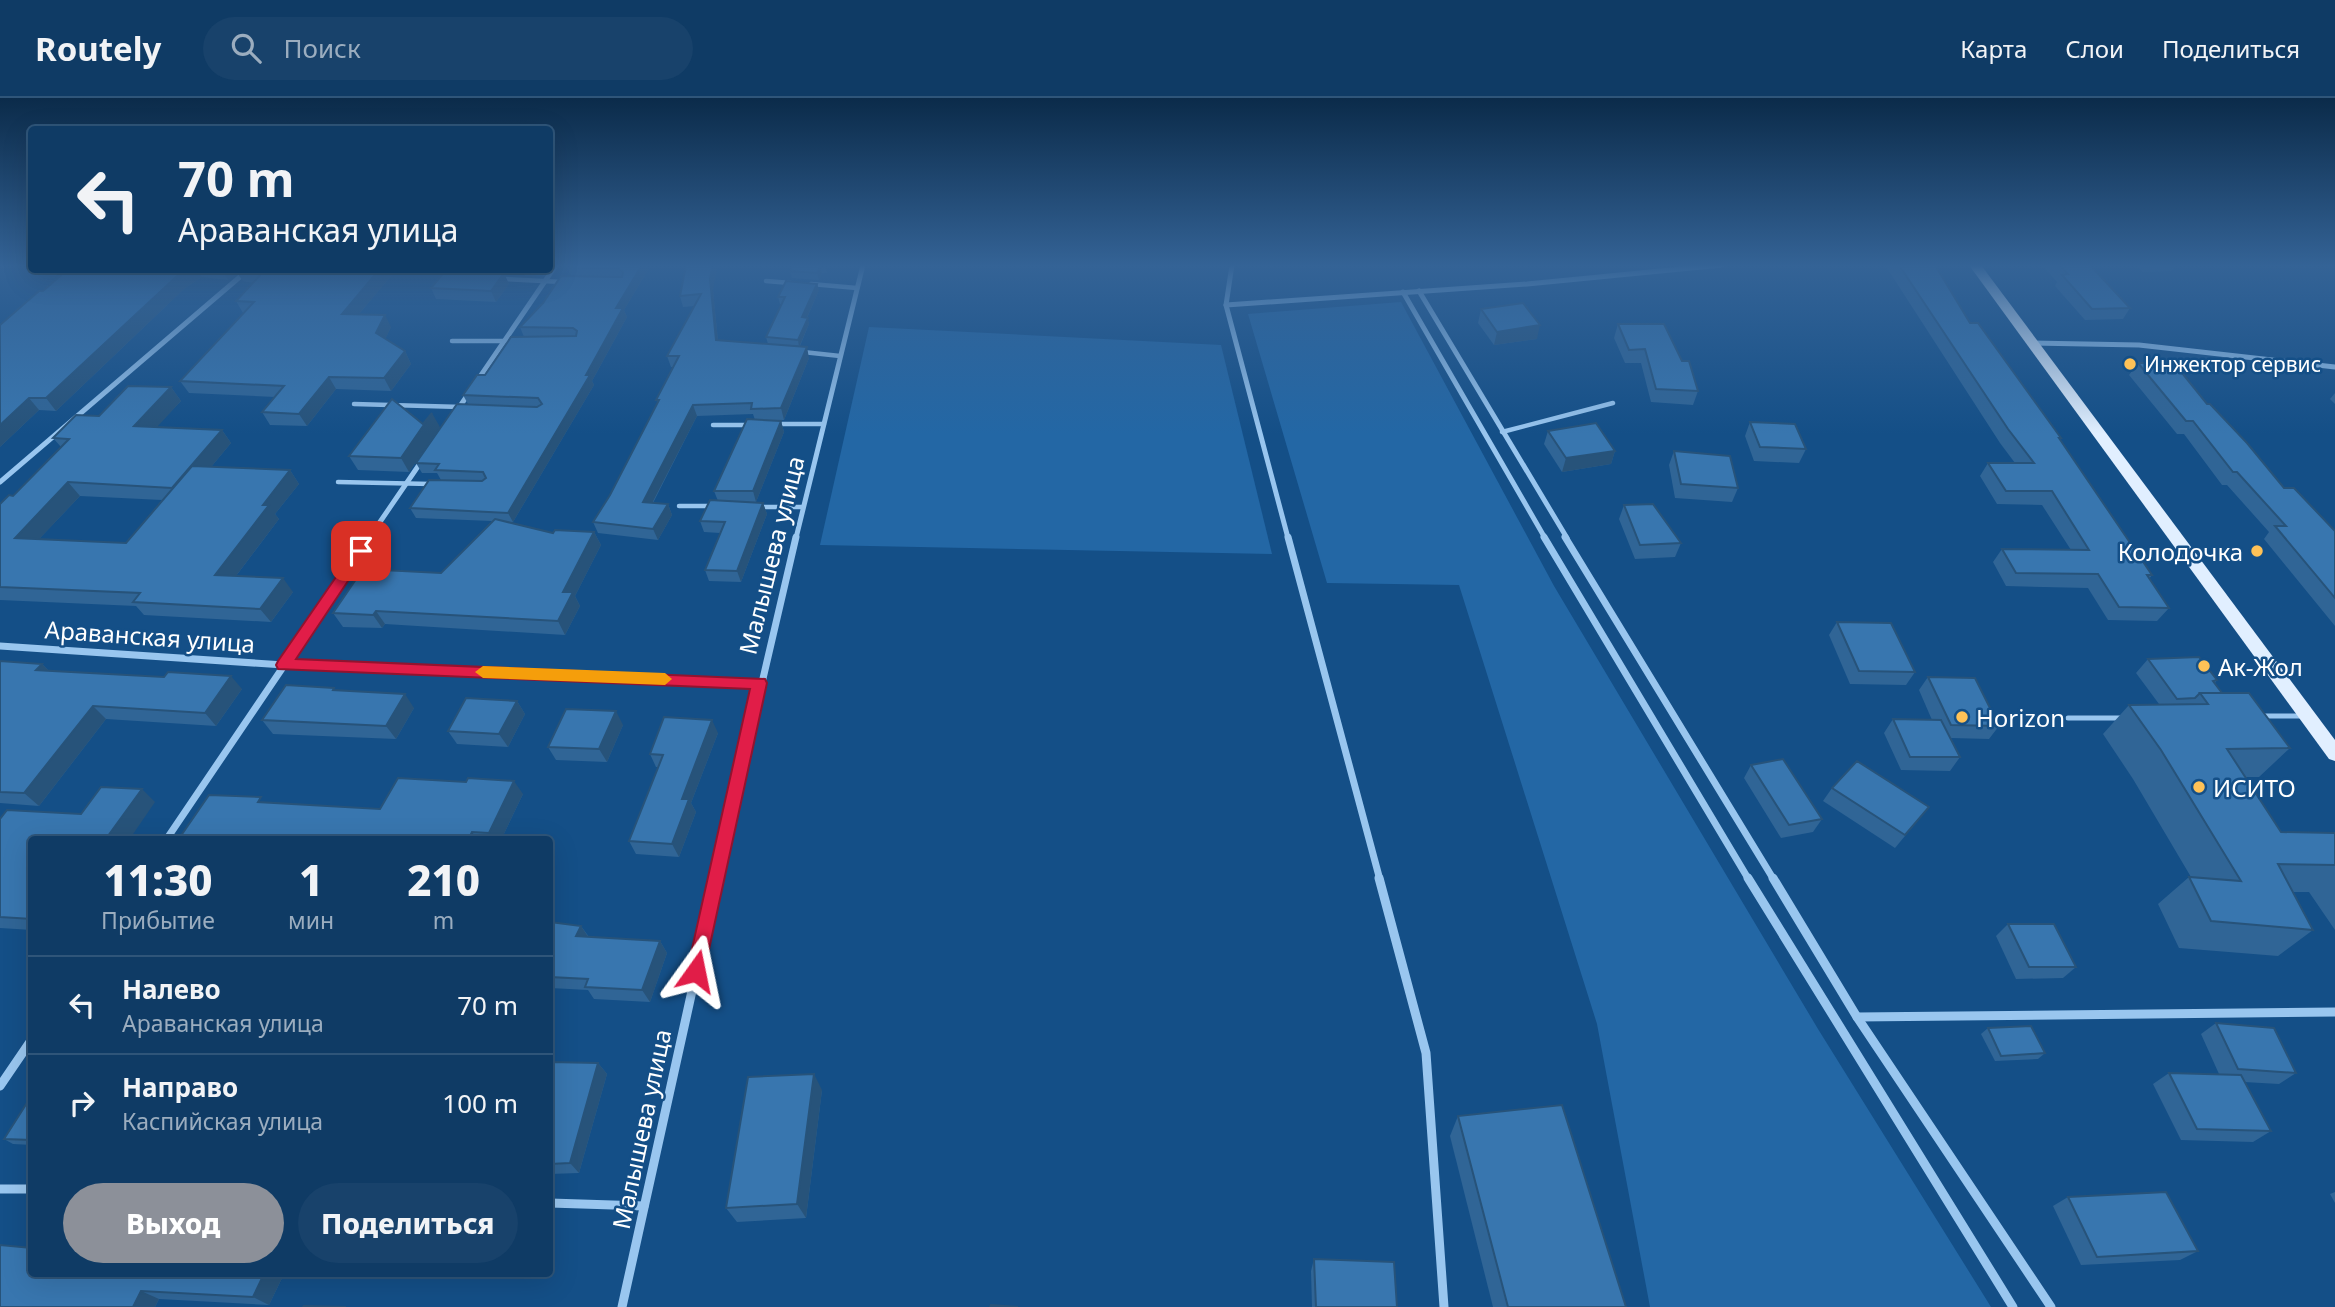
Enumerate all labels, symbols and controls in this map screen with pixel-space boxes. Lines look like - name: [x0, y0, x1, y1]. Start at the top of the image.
- search box: [203, 17, 693, 80]
- text: Routely: [35, 26, 161, 71]
- icon: search: [227, 29, 265, 67]
- text: Поиск: [283, 30, 361, 66]
- text: Карта: [1960, 32, 2027, 65]
- text: Слои: [2065, 32, 2124, 65]
- text: Поделиться: [2162, 32, 2300, 65]
- text: 70 m: [178, 145, 295, 211]
- icon: left: [63, 154, 154, 245]
- text: Араванская улица: [178, 208, 459, 251]
- place label: Инжектор сервис: [2144, 350, 2321, 378]
- marker: Инжектор сервис: [2122, 356, 2138, 372]
- street label: Малышева улица: [730, 452, 812, 658]
- pin: [331, 521, 391, 581]
- icon: arrive: [342, 532, 380, 570]
- place label: Колодочка: [2118, 535, 2243, 568]
- marker: Колодочка: [2249, 543, 2265, 559]
- street label: Араванская улица: [44, 612, 256, 660]
- place label: Ак-Жол: [2218, 650, 2303, 683]
- marker: Ак-Жол: [2196, 658, 2212, 674]
- place label: Horizon: [1976, 701, 2065, 734]
- marker: Horizon: [1954, 709, 1970, 725]
- place label: ИСИТО: [2213, 771, 2296, 804]
- marker: ИСИТО: [2191, 779, 2207, 795]
- text: 11:30: [103, 851, 213, 908]
- text: 1: [299, 851, 323, 908]
- text: 210: [407, 851, 480, 908]
- text: Прибытие: [101, 904, 215, 936]
- text: мин: [288, 904, 334, 936]
- text: m: [433, 904, 454, 936]
- position arrow: [659, 934, 733, 1008]
- text: Налево: [122, 971, 221, 1007]
- icon: left: [63, 986, 101, 1024]
- text: 70 m: [457, 987, 518, 1023]
- text: Араванская улица: [122, 1007, 324, 1039]
- street label: Малышева улица: [604, 1026, 678, 1232]
- text: Направо: [122, 1069, 238, 1105]
- icon: right: [63, 1084, 101, 1122]
- text: 100 m: [442, 1085, 518, 1121]
- text: Каспийская улица: [122, 1105, 323, 1137]
- button: Выход: [63, 1183, 284, 1263]
- button: Поделиться: [298, 1183, 518, 1263]

